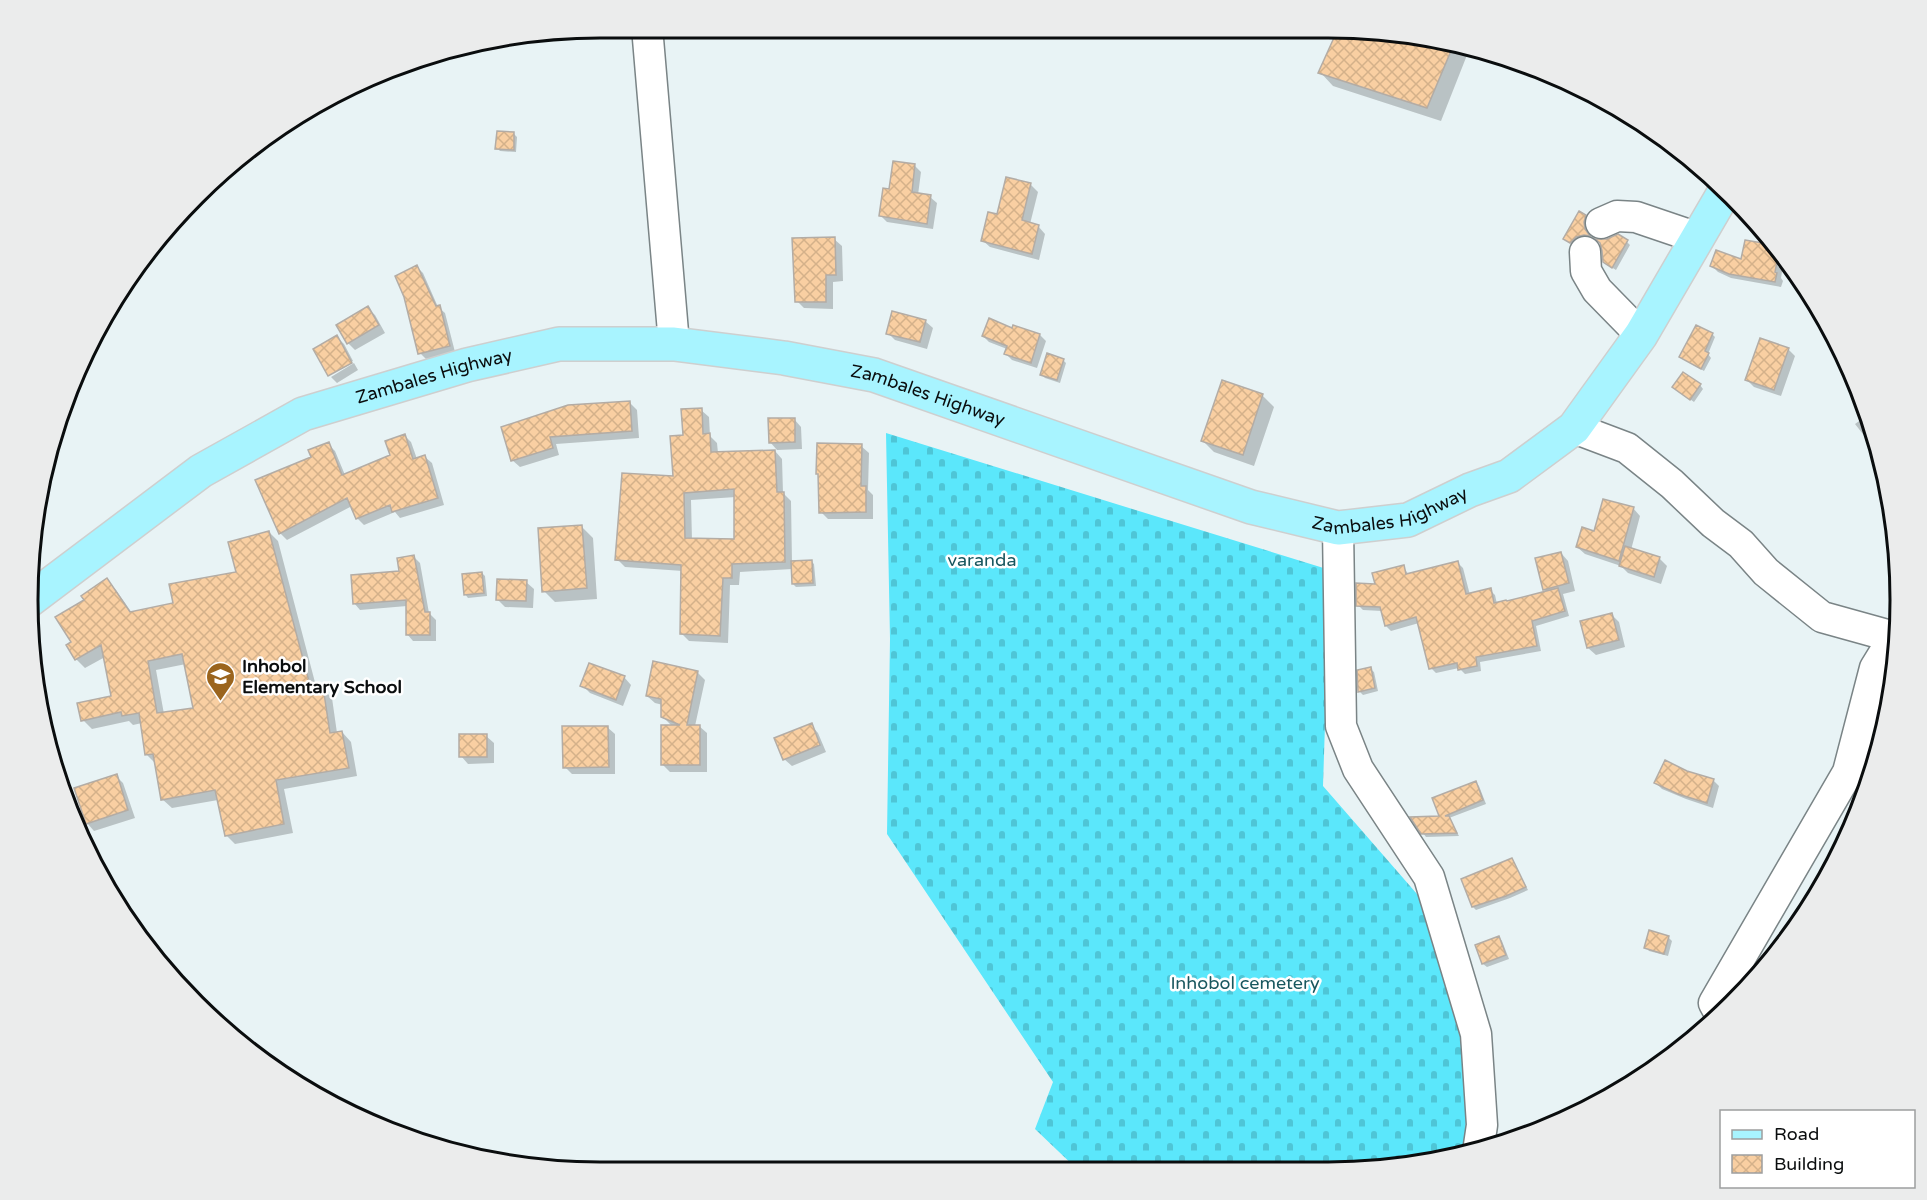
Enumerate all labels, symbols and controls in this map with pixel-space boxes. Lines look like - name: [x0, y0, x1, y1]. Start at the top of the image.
- street label: Zambales Highway: [353, 344, 515, 409]
- street label: Zambales Highway: [849, 360, 1008, 431]
- street label: Zambales Highway: [1310, 482, 1471, 539]
- park label: varanda: [948, 549, 1017, 571]
- place label: Inhobol Elementary School: [242, 655, 402, 698]
- school or university icon: Inhobol Elementary School: [205, 660, 237, 702]
- park label: Inhobol cemetery: [1170, 972, 1320, 994]
- legend: [1720, 1110, 1915, 1188]
- text: Road: [1774, 1123, 1819, 1145]
- text: Building: [1774, 1153, 1844, 1175]

